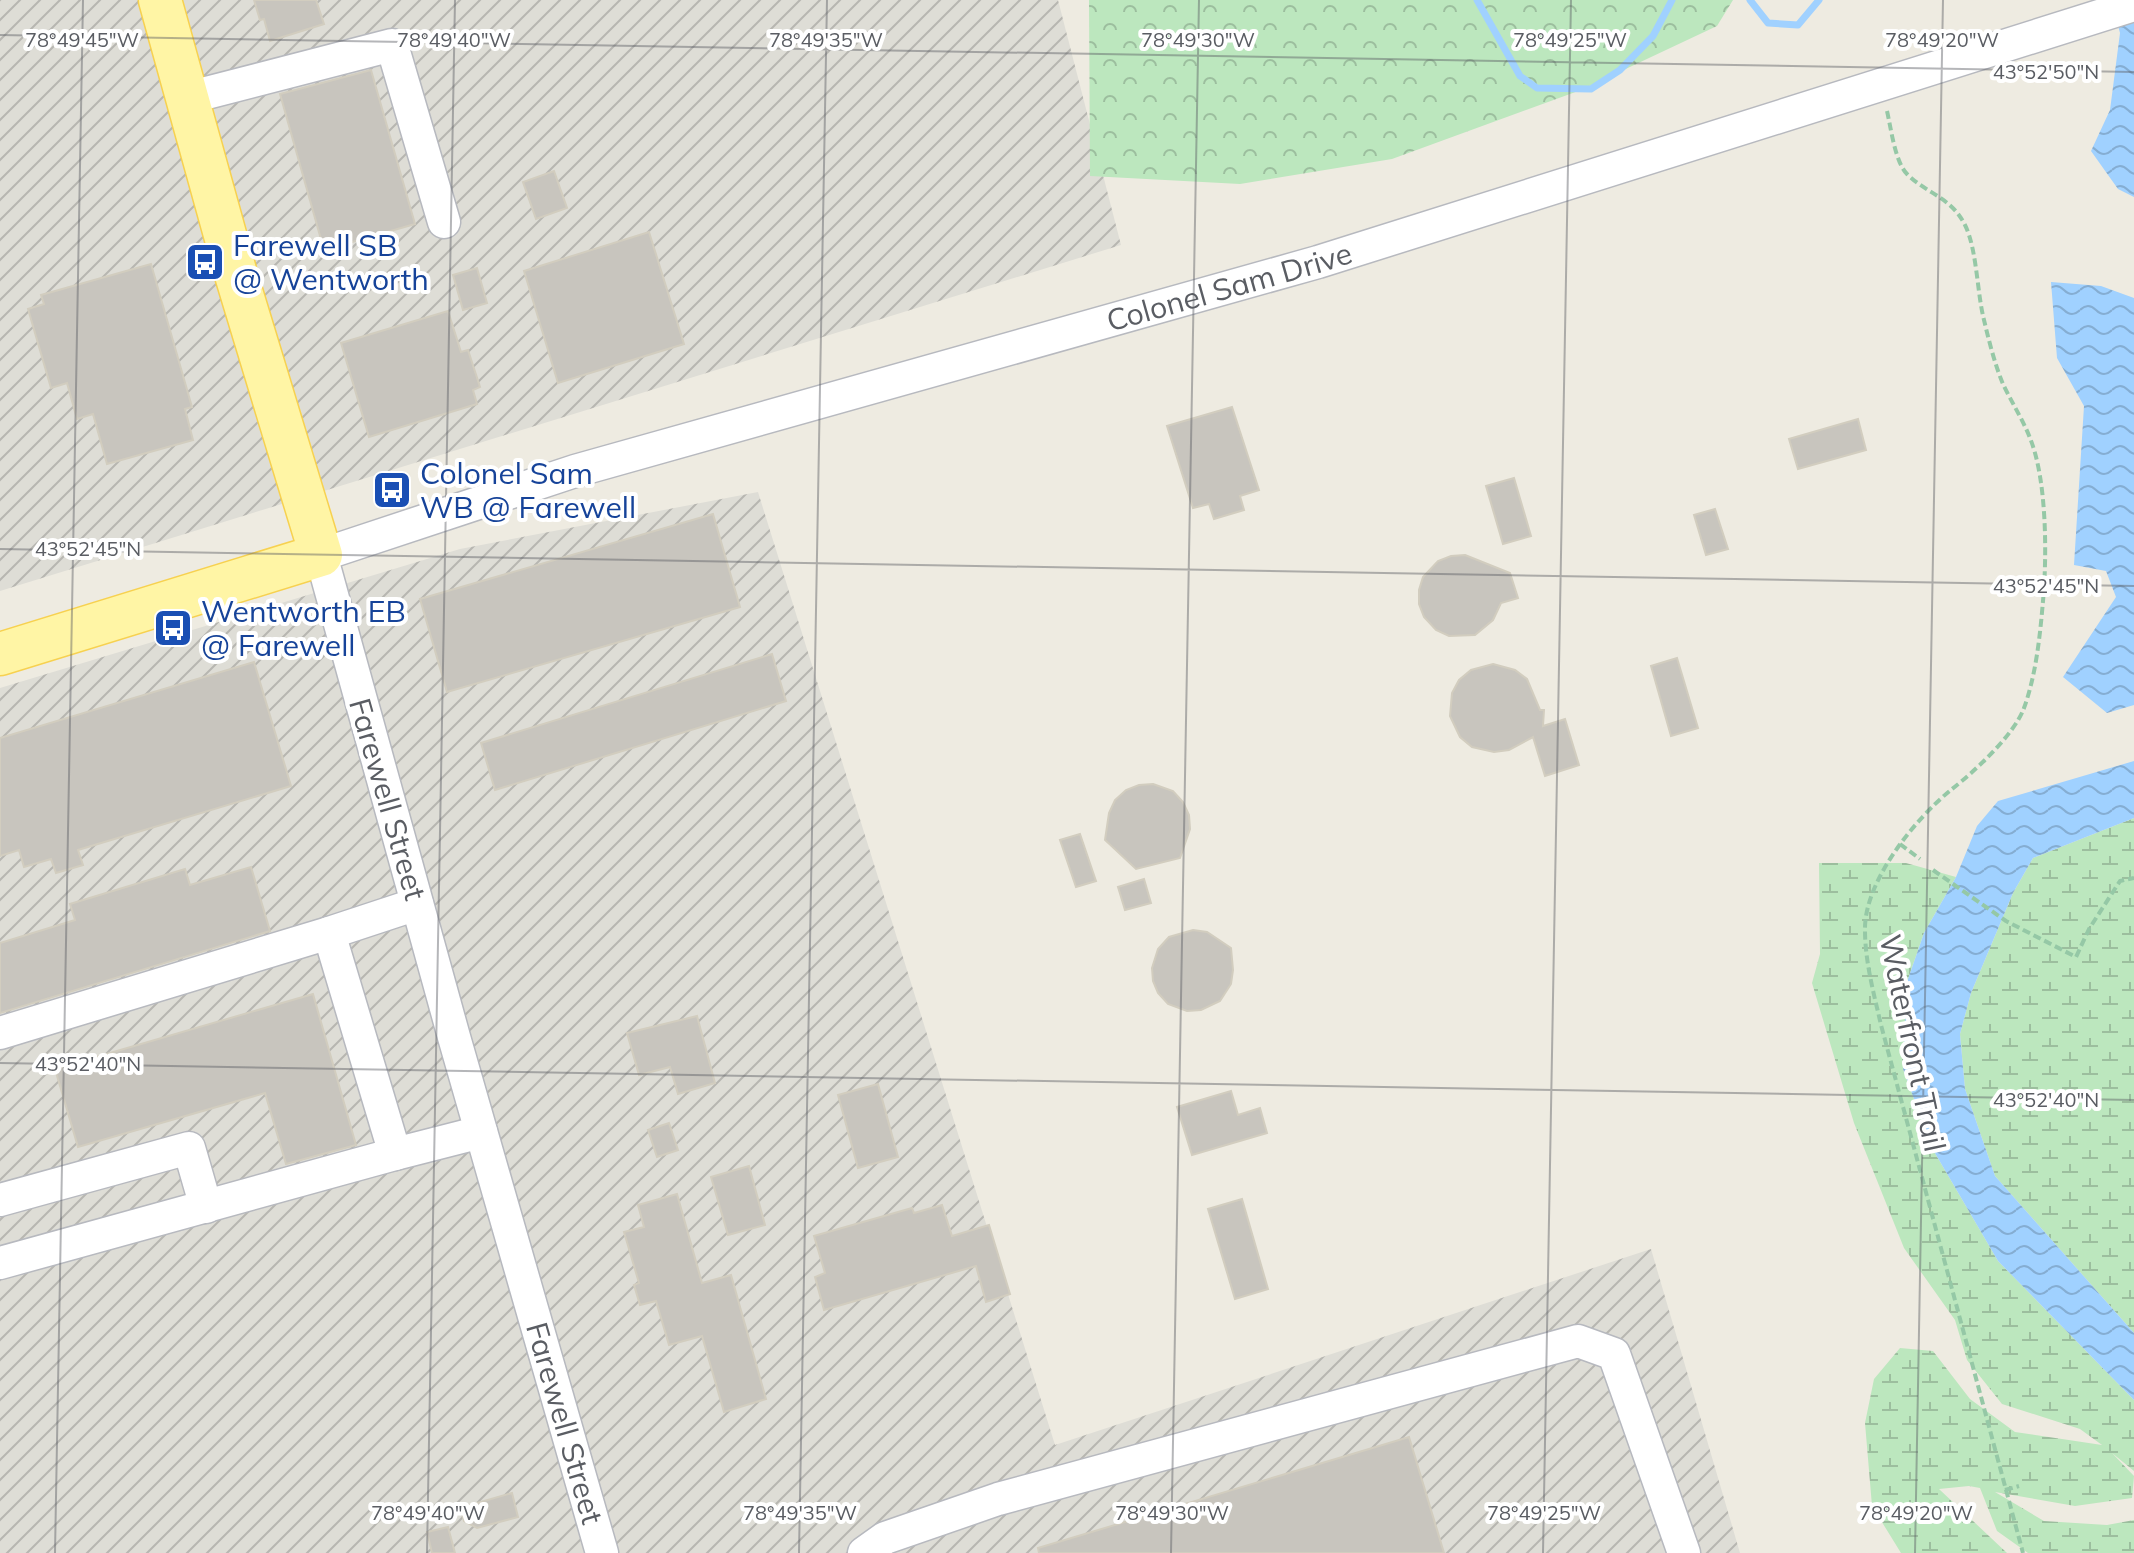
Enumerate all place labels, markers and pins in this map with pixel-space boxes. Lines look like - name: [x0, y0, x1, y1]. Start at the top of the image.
- place label: Farewell SB @ Wentworth: [233, 226, 429, 298]
- bus stop icon: Farewell SB @ Wentworth: [184, 241, 226, 283]
- place label: Colonel Sam WB @ Farewell: [420, 454, 636, 526]
- bus stop icon: Colonel Sam WB @ Farewell: [371, 469, 413, 511]
- place label: Wentworth EB @ Farewell: [201, 592, 406, 664]
- bus stop icon: Wentworth EB @ Farewell: [152, 607, 194, 649]

